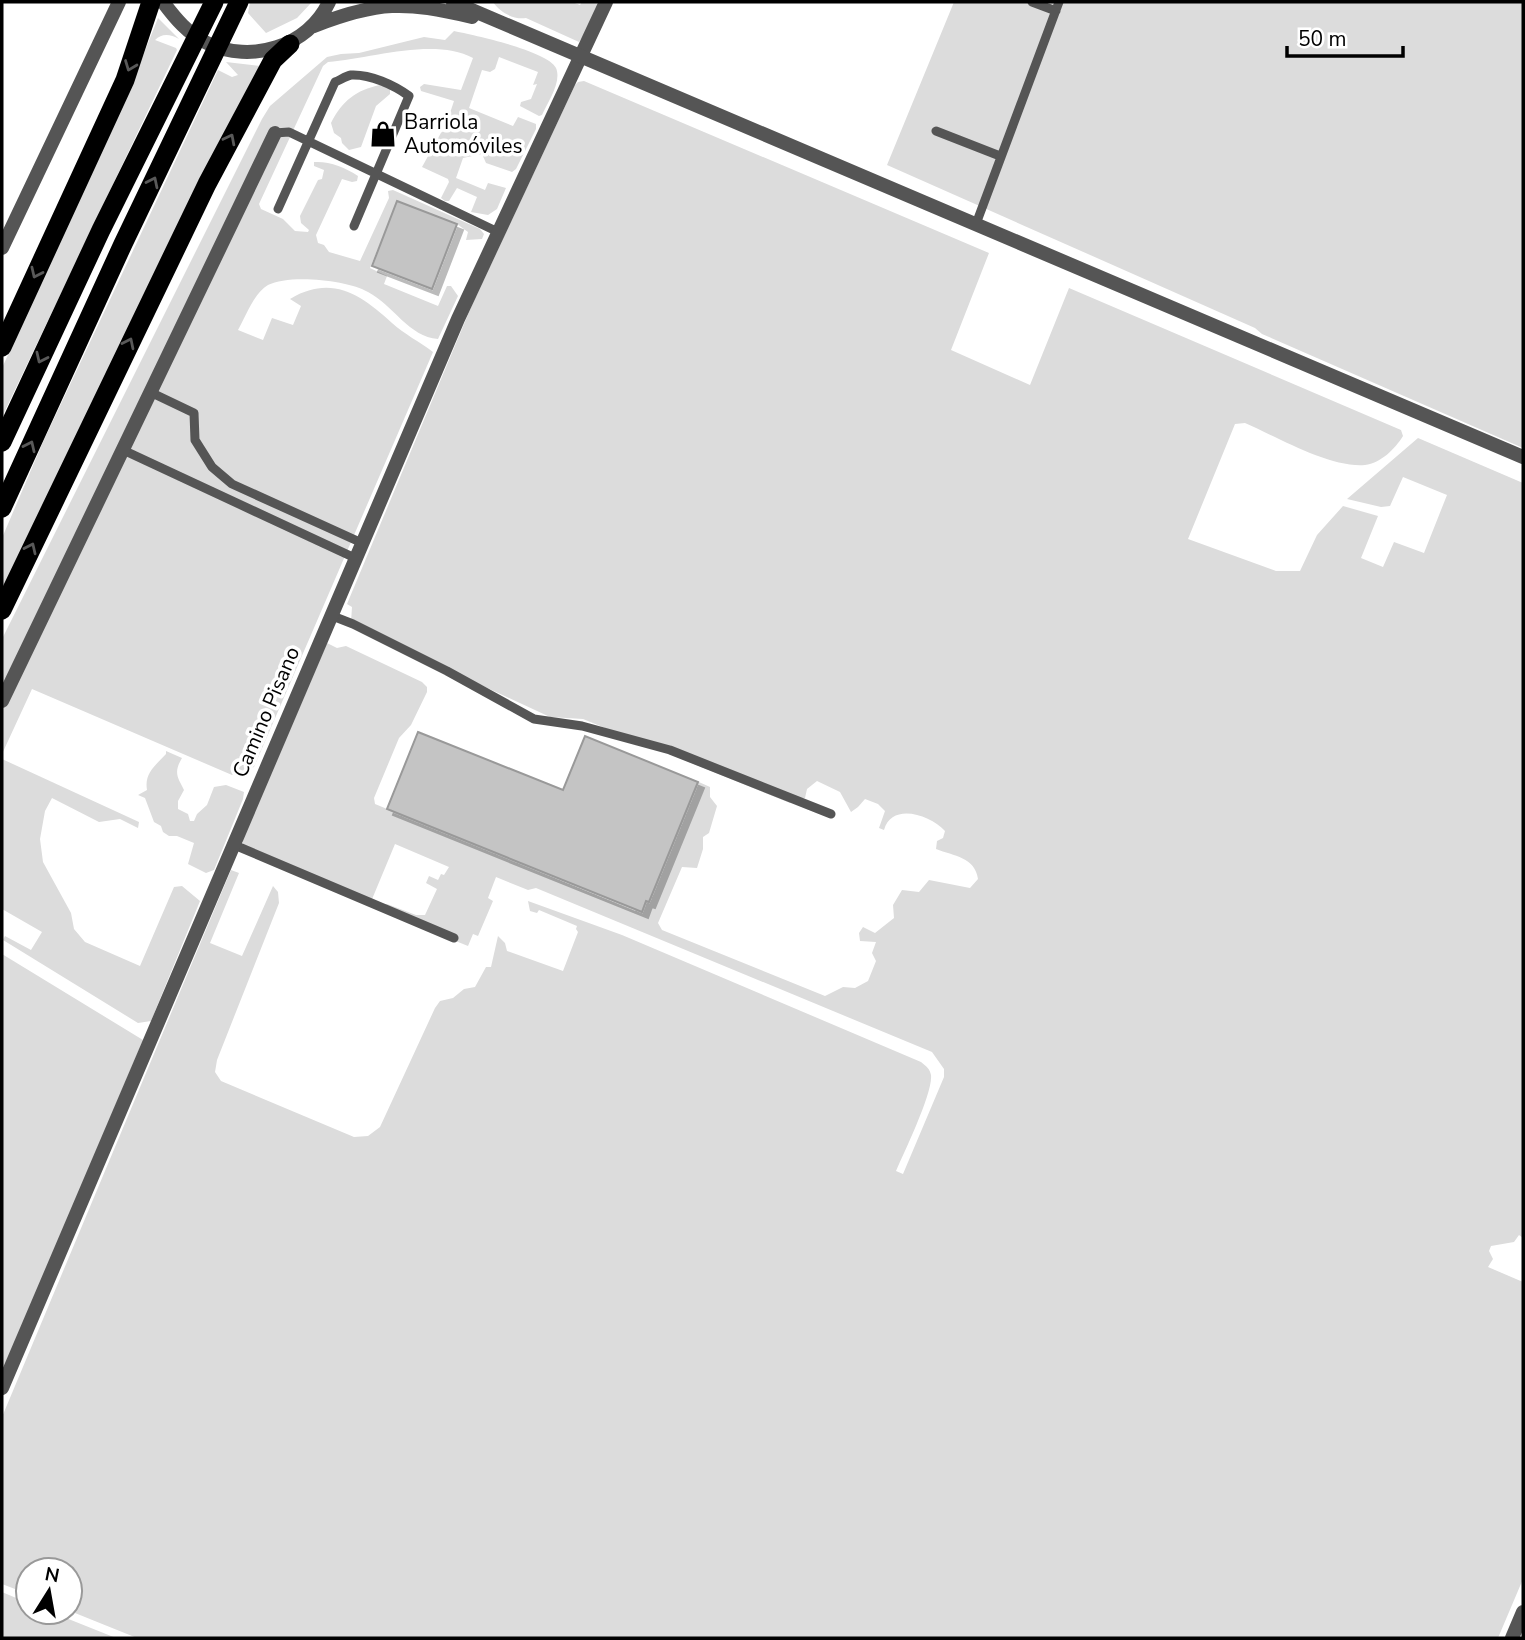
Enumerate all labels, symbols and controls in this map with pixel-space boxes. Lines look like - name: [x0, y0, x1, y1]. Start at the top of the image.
- scale bar: [1287, 14, 1402, 58]
- text: 50 m: [1298, 25, 1347, 53]
- one-way arrow: [124, 60, 138, 72]
- place label: Barriola Automóviles: [404, 108, 523, 160]
- shop icon: Barriola Automóviles: [368, 119, 398, 149]
- one-way arrow: [221, 134, 235, 146]
- one-way arrow: [144, 177, 158, 189]
- one-way arrow: [30, 266, 44, 279]
- one-way arrow: [121, 338, 135, 350]
- one-way arrow: [35, 351, 49, 364]
- one-way arrow: [22, 441, 36, 454]
- one-way arrow: [23, 543, 37, 555]
- street label: Camino Pisano: [226, 642, 306, 782]
- north arrow: [14, 1556, 84, 1626]
- text: N: [43, 1561, 62, 1589]

